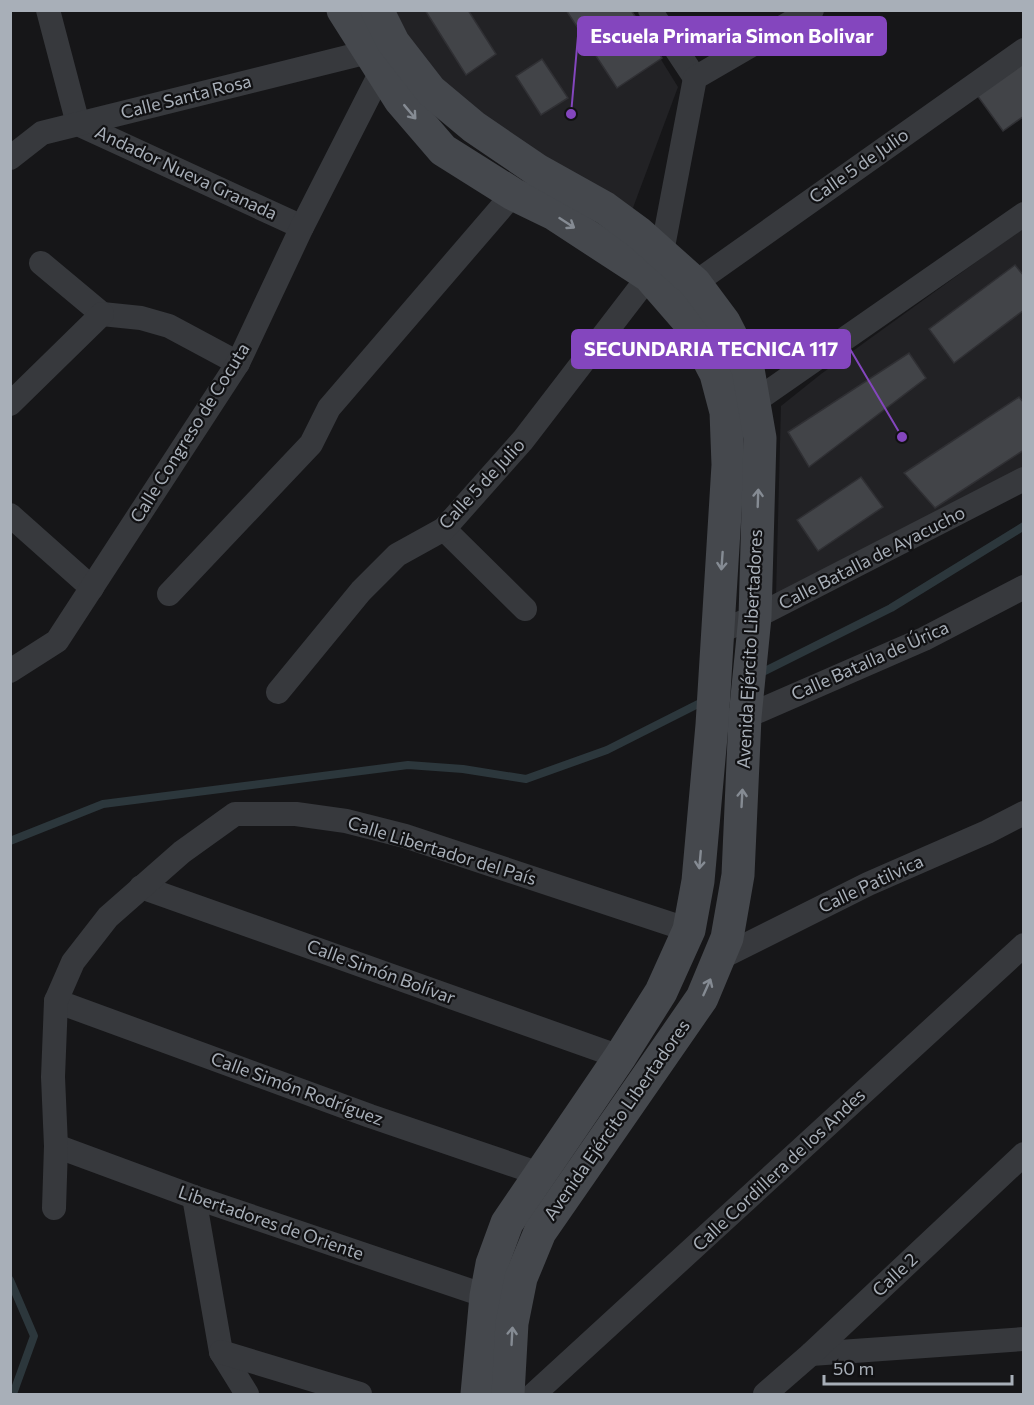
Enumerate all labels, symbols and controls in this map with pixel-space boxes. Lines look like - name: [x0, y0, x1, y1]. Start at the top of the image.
- callout: Escuela Primaria Simon Bolivar: [578, 17, 886, 55]
- text: Escuela Primaria Simon Bolivar: [590, 23, 874, 47]
- street label: Calle Santa Rosa: [118, 69, 253, 123]
- one-way arrow: [403, 104, 417, 119]
- street label: Andador Nueva Granada: [92, 120, 281, 224]
- street label: Calle 5 de Julio: [805, 123, 912, 208]
- one-way arrow: [559, 217, 576, 230]
- callout: SECUNDARIA TECNICA 117: [572, 330, 850, 368]
- text: SECUNDARIA TECNICA 117: [584, 336, 838, 360]
- street label: Calle Congreso de Cocuta: [125, 338, 254, 526]
- street label: Calle 5 de Julio: [434, 433, 529, 533]
- one-way arrow: [753, 489, 764, 509]
- street label: Calle Batalla de Ayacucho: [775, 500, 968, 614]
- street label: Avenida Ejército Libertadores: [732, 529, 766, 769]
- one-way arrow: [717, 550, 728, 570]
- street label: Calle Batalla de Úrica: [787, 615, 952, 705]
- one-way arrow: [736, 788, 747, 808]
- street label: Calle Libertador del País: [345, 811, 539, 889]
- one-way arrow: [694, 849, 705, 869]
- street label: Calle Patilvica: [815, 849, 927, 917]
- street label: Calle Simón Bolívar: [304, 934, 459, 1008]
- one-way arrow: [701, 979, 713, 997]
- street label: Avenida Ejército Libertadores: [538, 1015, 694, 1224]
- street label: Calle Simón Rodríguez: [208, 1047, 387, 1130]
- street label: Calle Cordillera de los Andes: [687, 1083, 869, 1255]
- street label: Libertadores de Oriente: [176, 1180, 367, 1264]
- street label: Calle 2: [867, 1248, 922, 1301]
- one-way arrow: [506, 1327, 517, 1347]
- scale bar: [824, 1348, 1012, 1386]
- text: 50 m: [833, 1357, 874, 1379]

